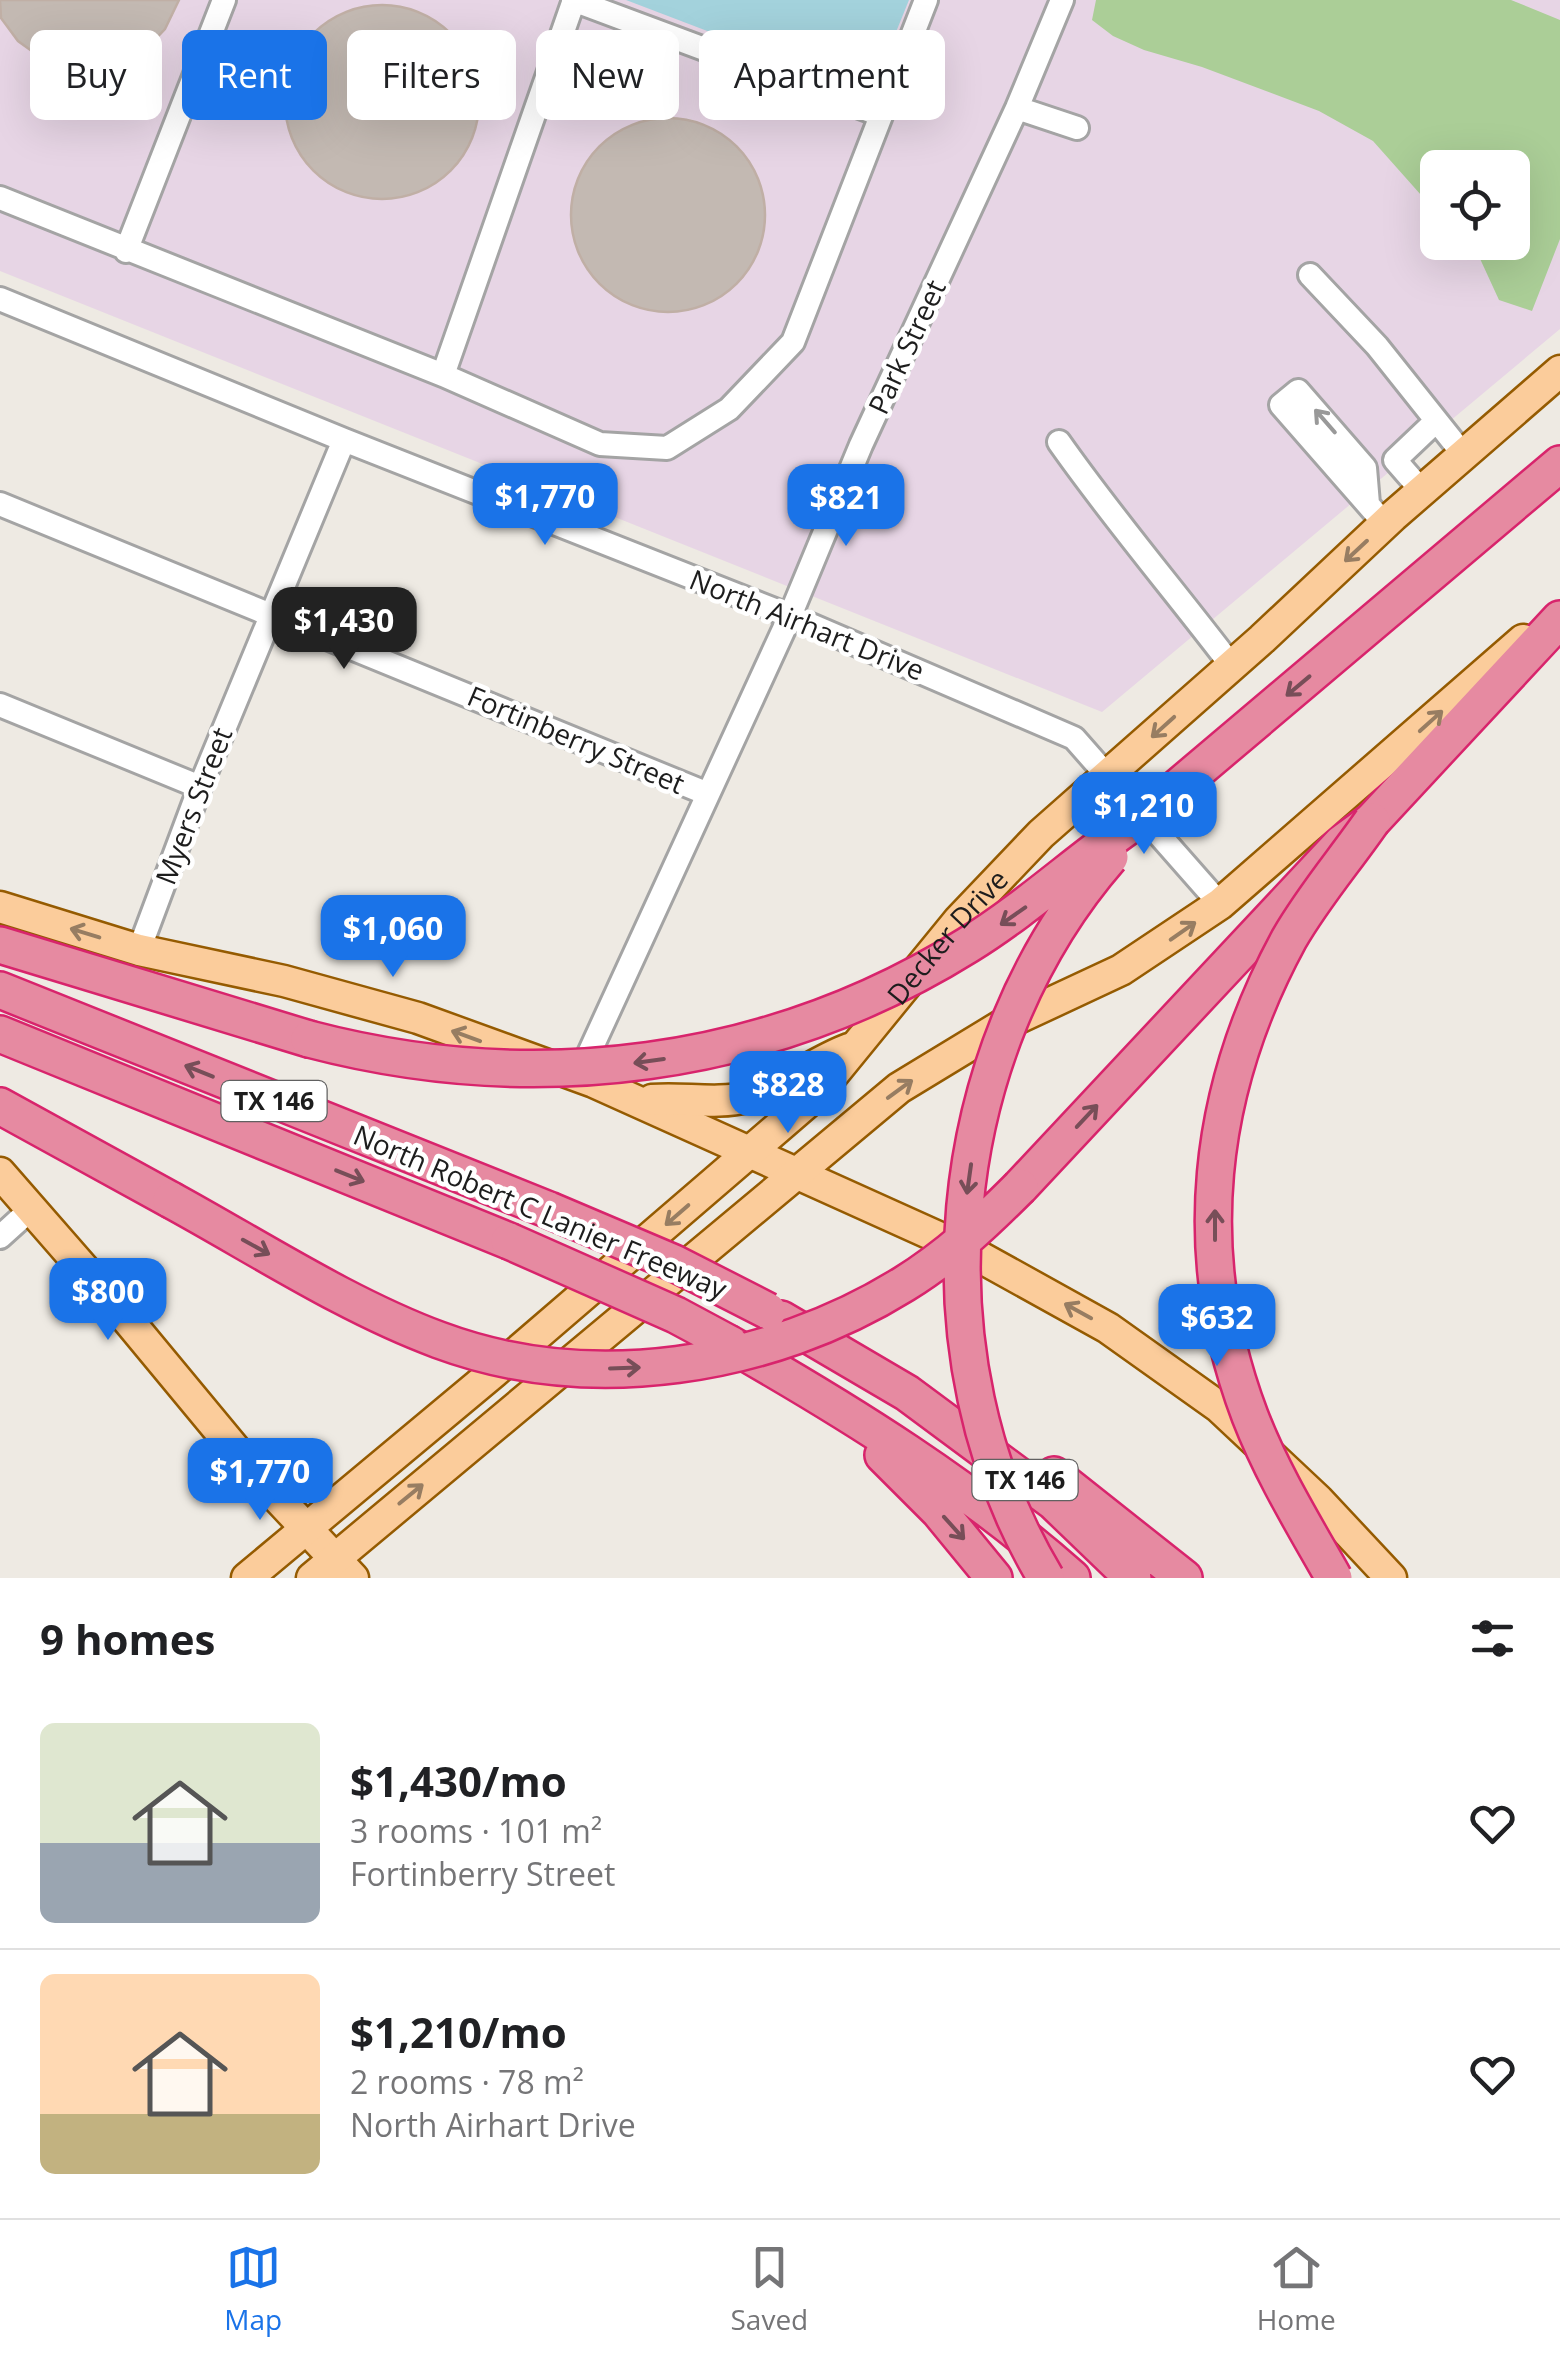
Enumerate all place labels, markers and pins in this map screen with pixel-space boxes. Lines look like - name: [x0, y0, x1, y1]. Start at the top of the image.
- pin: $1,770: [464, 463, 626, 548]
- pin: $821: [787, 464, 905, 549]
- pin: $1,430: [263, 587, 425, 672]
- pin: $1,210: [1063, 772, 1225, 857]
- pin: $1,060: [312, 895, 474, 980]
- pin: $828: [729, 1051, 847, 1136]
- pin: $800: [49, 1258, 167, 1343]
- pin: $632: [1158, 1284, 1276, 1369]
- pin: $1,770: [179, 1438, 341, 1523]

